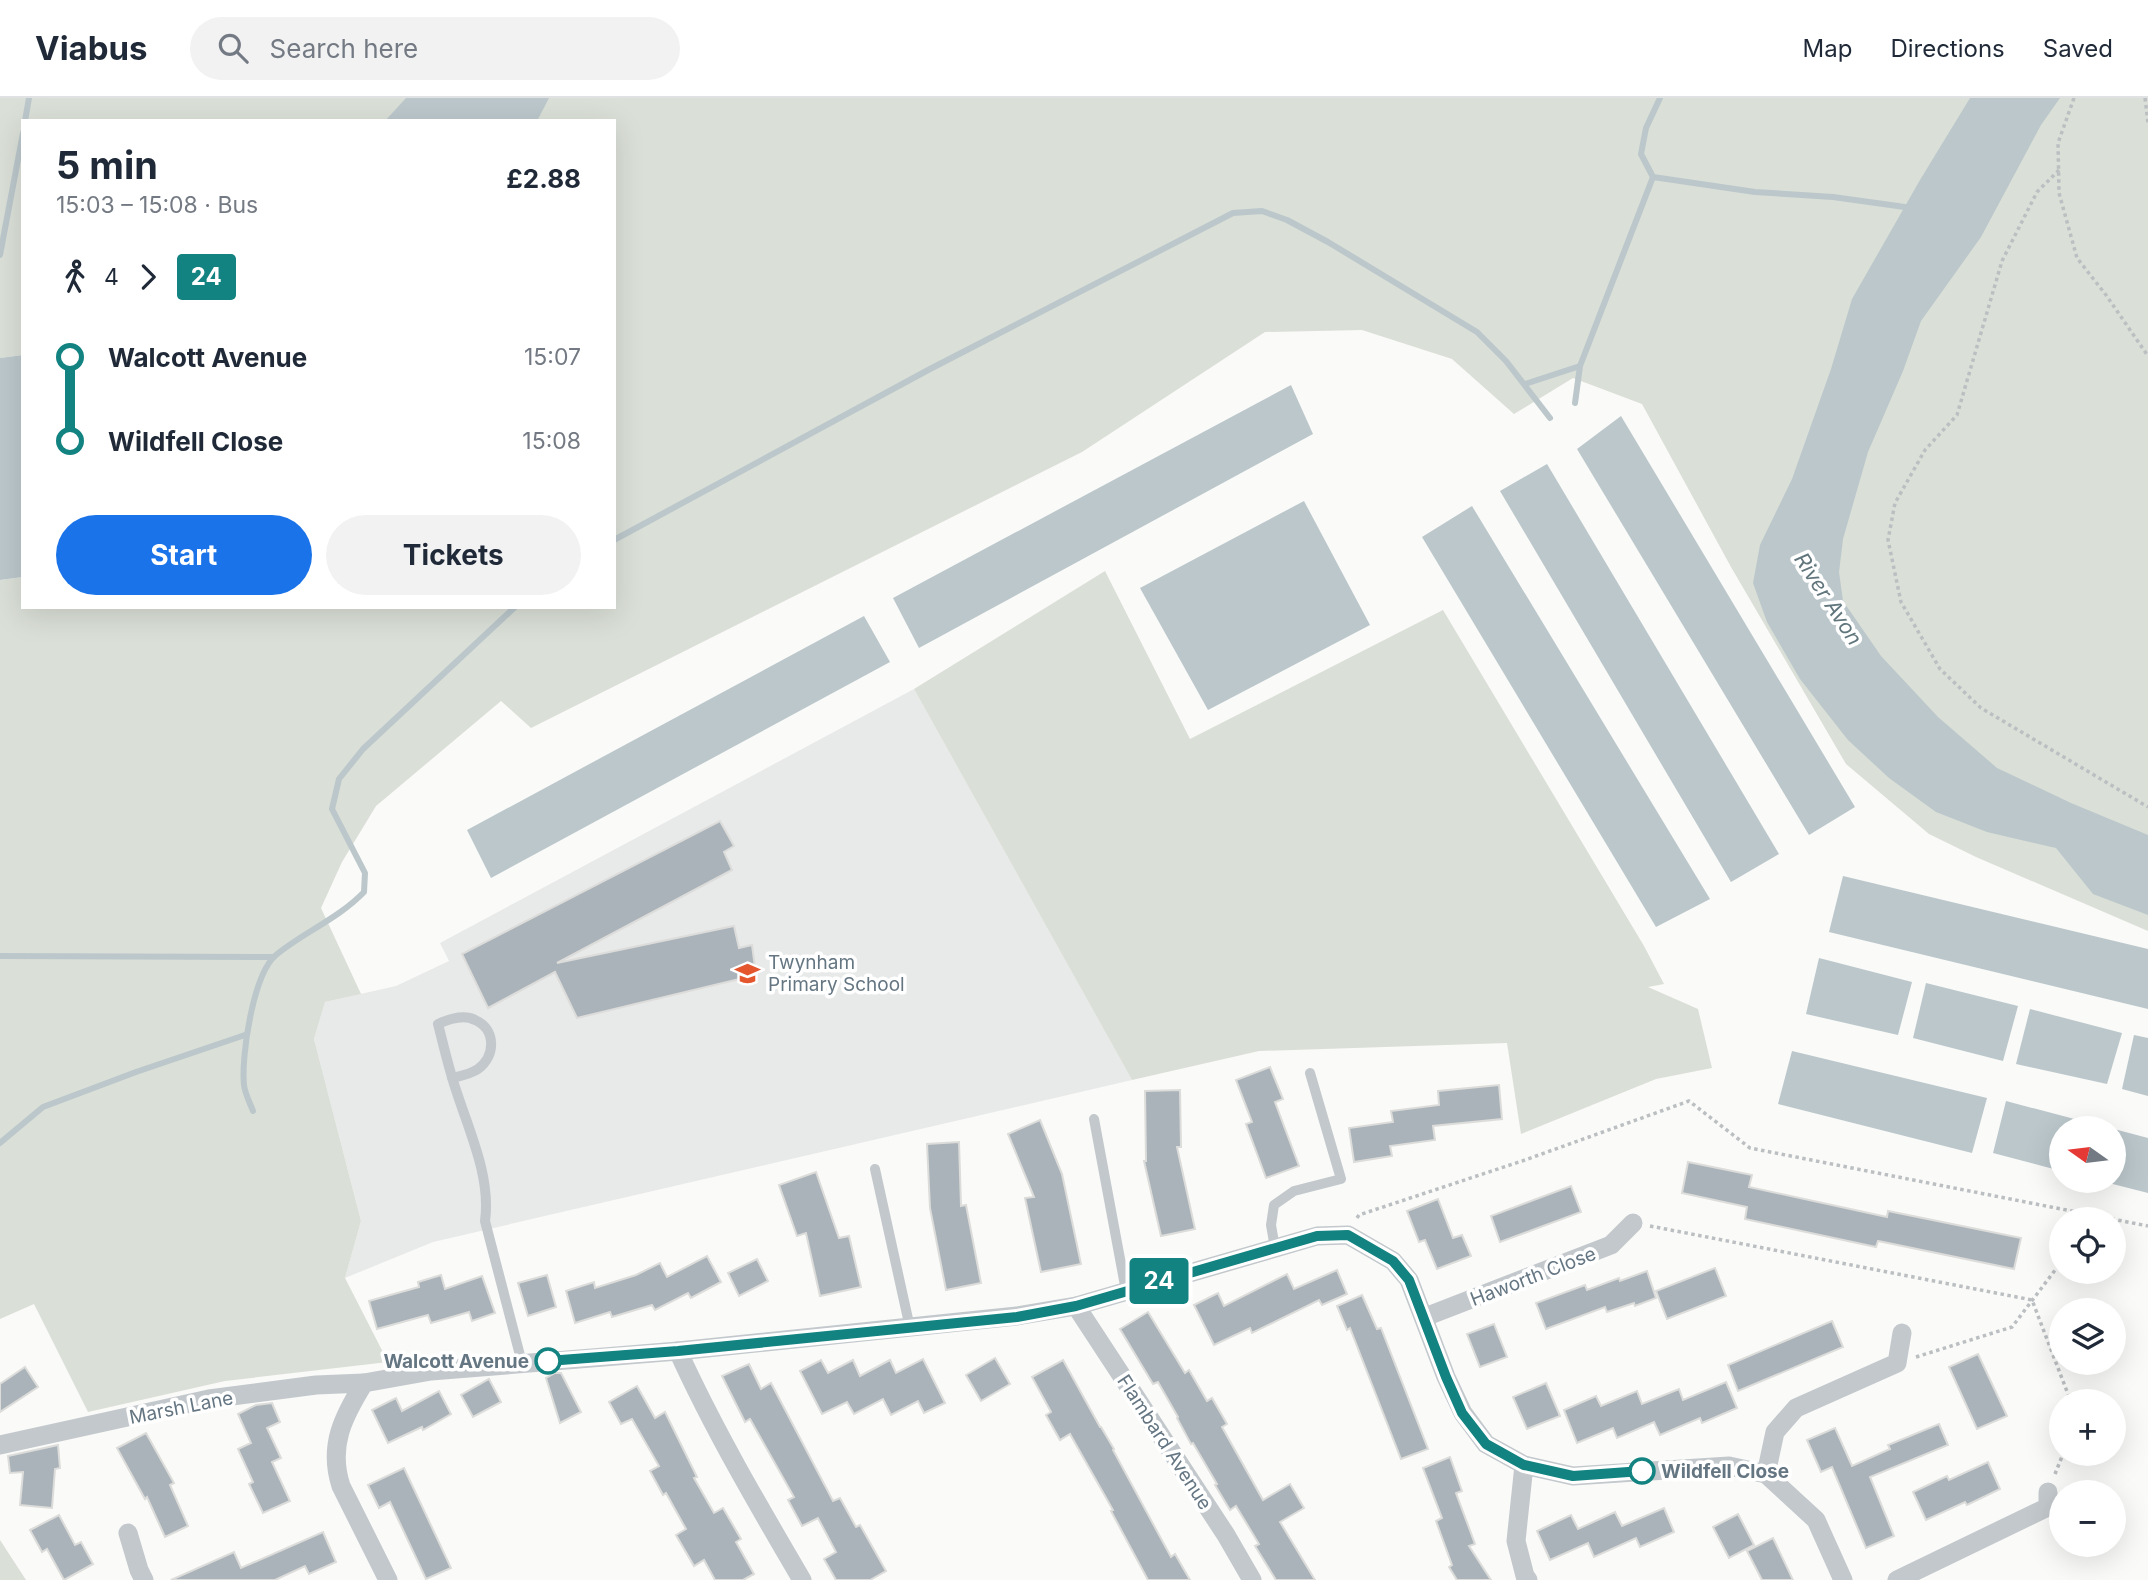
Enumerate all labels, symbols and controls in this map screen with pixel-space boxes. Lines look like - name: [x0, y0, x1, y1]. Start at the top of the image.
- search box: [190, 17, 680, 80]
- text: Viabus: [35, 28, 148, 68]
- icon: search: [214, 29, 252, 67]
- text: Search here: [270, 33, 418, 64]
- text: Map: [1803, 34, 1852, 63]
- text: Directions: [1890, 34, 2005, 63]
- text: Saved: [2043, 34, 2113, 63]
- text: 5 min: [56, 142, 158, 188]
- text: £2.88: [506, 163, 581, 194]
- text: 15:03 – 15:08 · Bus: [56, 191, 258, 219]
- icon: walk: [56, 258, 94, 296]
- icon: forward: [129, 258, 167, 296]
- text: 24: [191, 262, 222, 291]
- text: 4: [104, 263, 119, 291]
- text: Walcott Avenue: [108, 342, 307, 373]
- text: 15:07: [524, 343, 581, 371]
- text: Wildfell Close: [108, 426, 283, 457]
- text: 15:08: [522, 427, 581, 455]
- button: Start: [56, 515, 312, 595]
- button: Tickets: [326, 515, 581, 595]
- water label: River Avon: [1789, 548, 1868, 650]
- place label: Twynham Primary School: [768, 951, 905, 996]
- school or university icon: Twynham Primary School: [734, 959, 762, 987]
- north arrow: [2049, 1116, 2126, 1194]
- map controls: [2049, 1116, 2126, 1557]
- button: locate: [2049, 1207, 2126, 1284]
- street label: Haworth Close: [1467, 1242, 1599, 1311]
- line badge: 24: [1128, 1258, 1190, 1304]
- text: 24: [1144, 1266, 1174, 1295]
- button: layers: [2049, 1298, 2126, 1375]
- marker: Walcott Avenue: [535, 1348, 561, 1374]
- place label: Walcott Avenue: [383, 1350, 529, 1373]
- street label: Flambard Avenue: [1112, 1371, 1217, 1514]
- street label: Marsh Lane: [127, 1386, 235, 1429]
- button: +: [2049, 1389, 2126, 1466]
- marker: Wildfell Close: [1629, 1458, 1655, 1484]
- place label: Wildfell Close: [1661, 1460, 1789, 1483]
- button: −: [2049, 1480, 2126, 1557]

